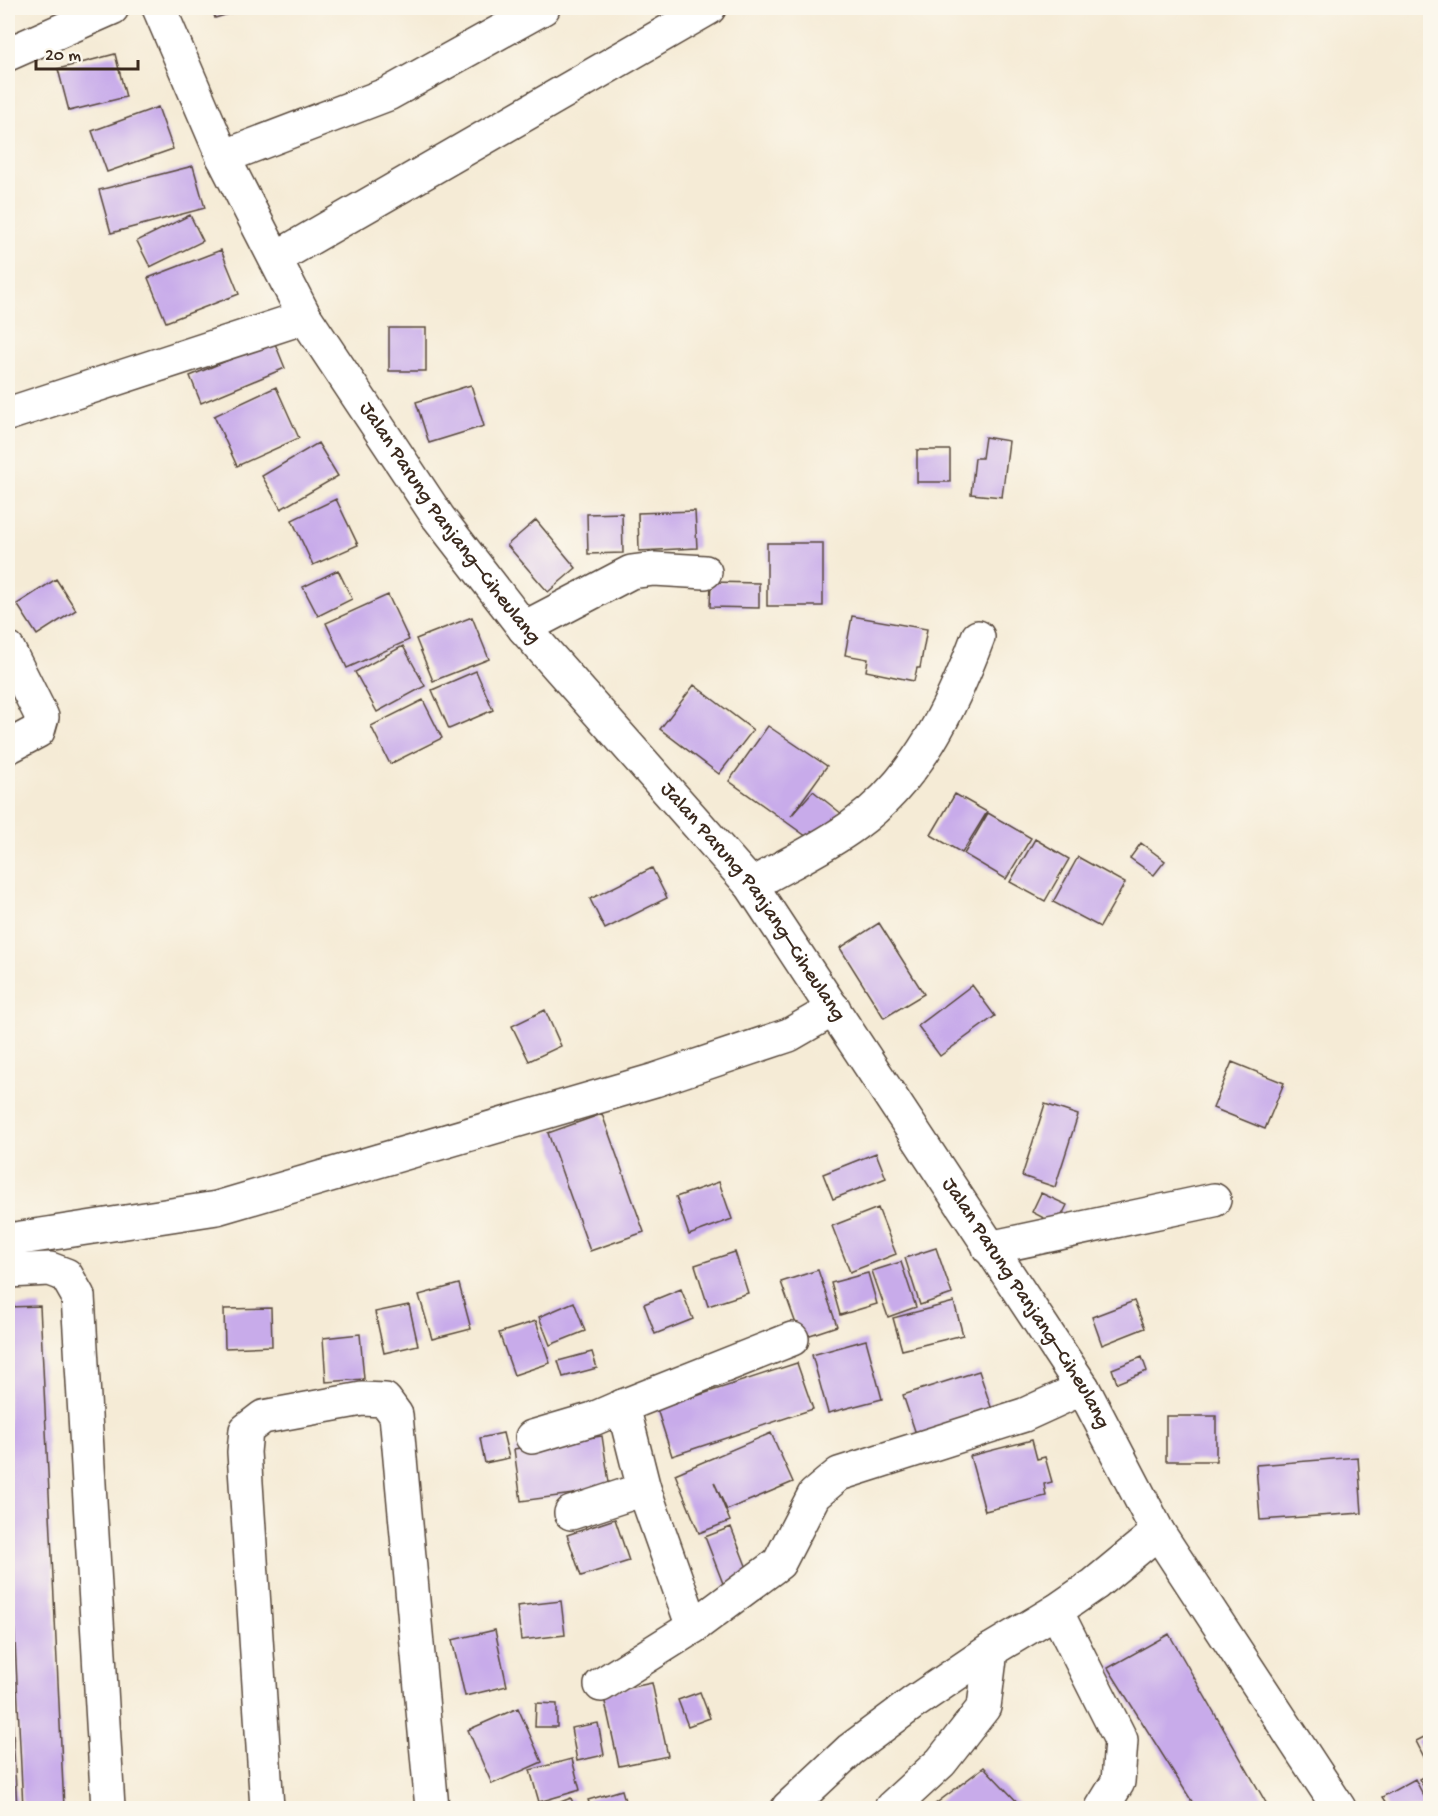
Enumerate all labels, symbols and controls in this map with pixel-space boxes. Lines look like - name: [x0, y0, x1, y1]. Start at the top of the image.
- scale bar: [36, 33, 138, 71]
- text: 20 m: [45, 46, 81, 67]
- street label: Jalan Parung Panjang–Ciheulang: [353, 398, 545, 650]
- street label: Jalan Parung Panjang–Ciheulang: [654, 778, 850, 1027]
- street label: Jalan Parung Panjang–Ciheulang: [935, 1173, 1115, 1433]

